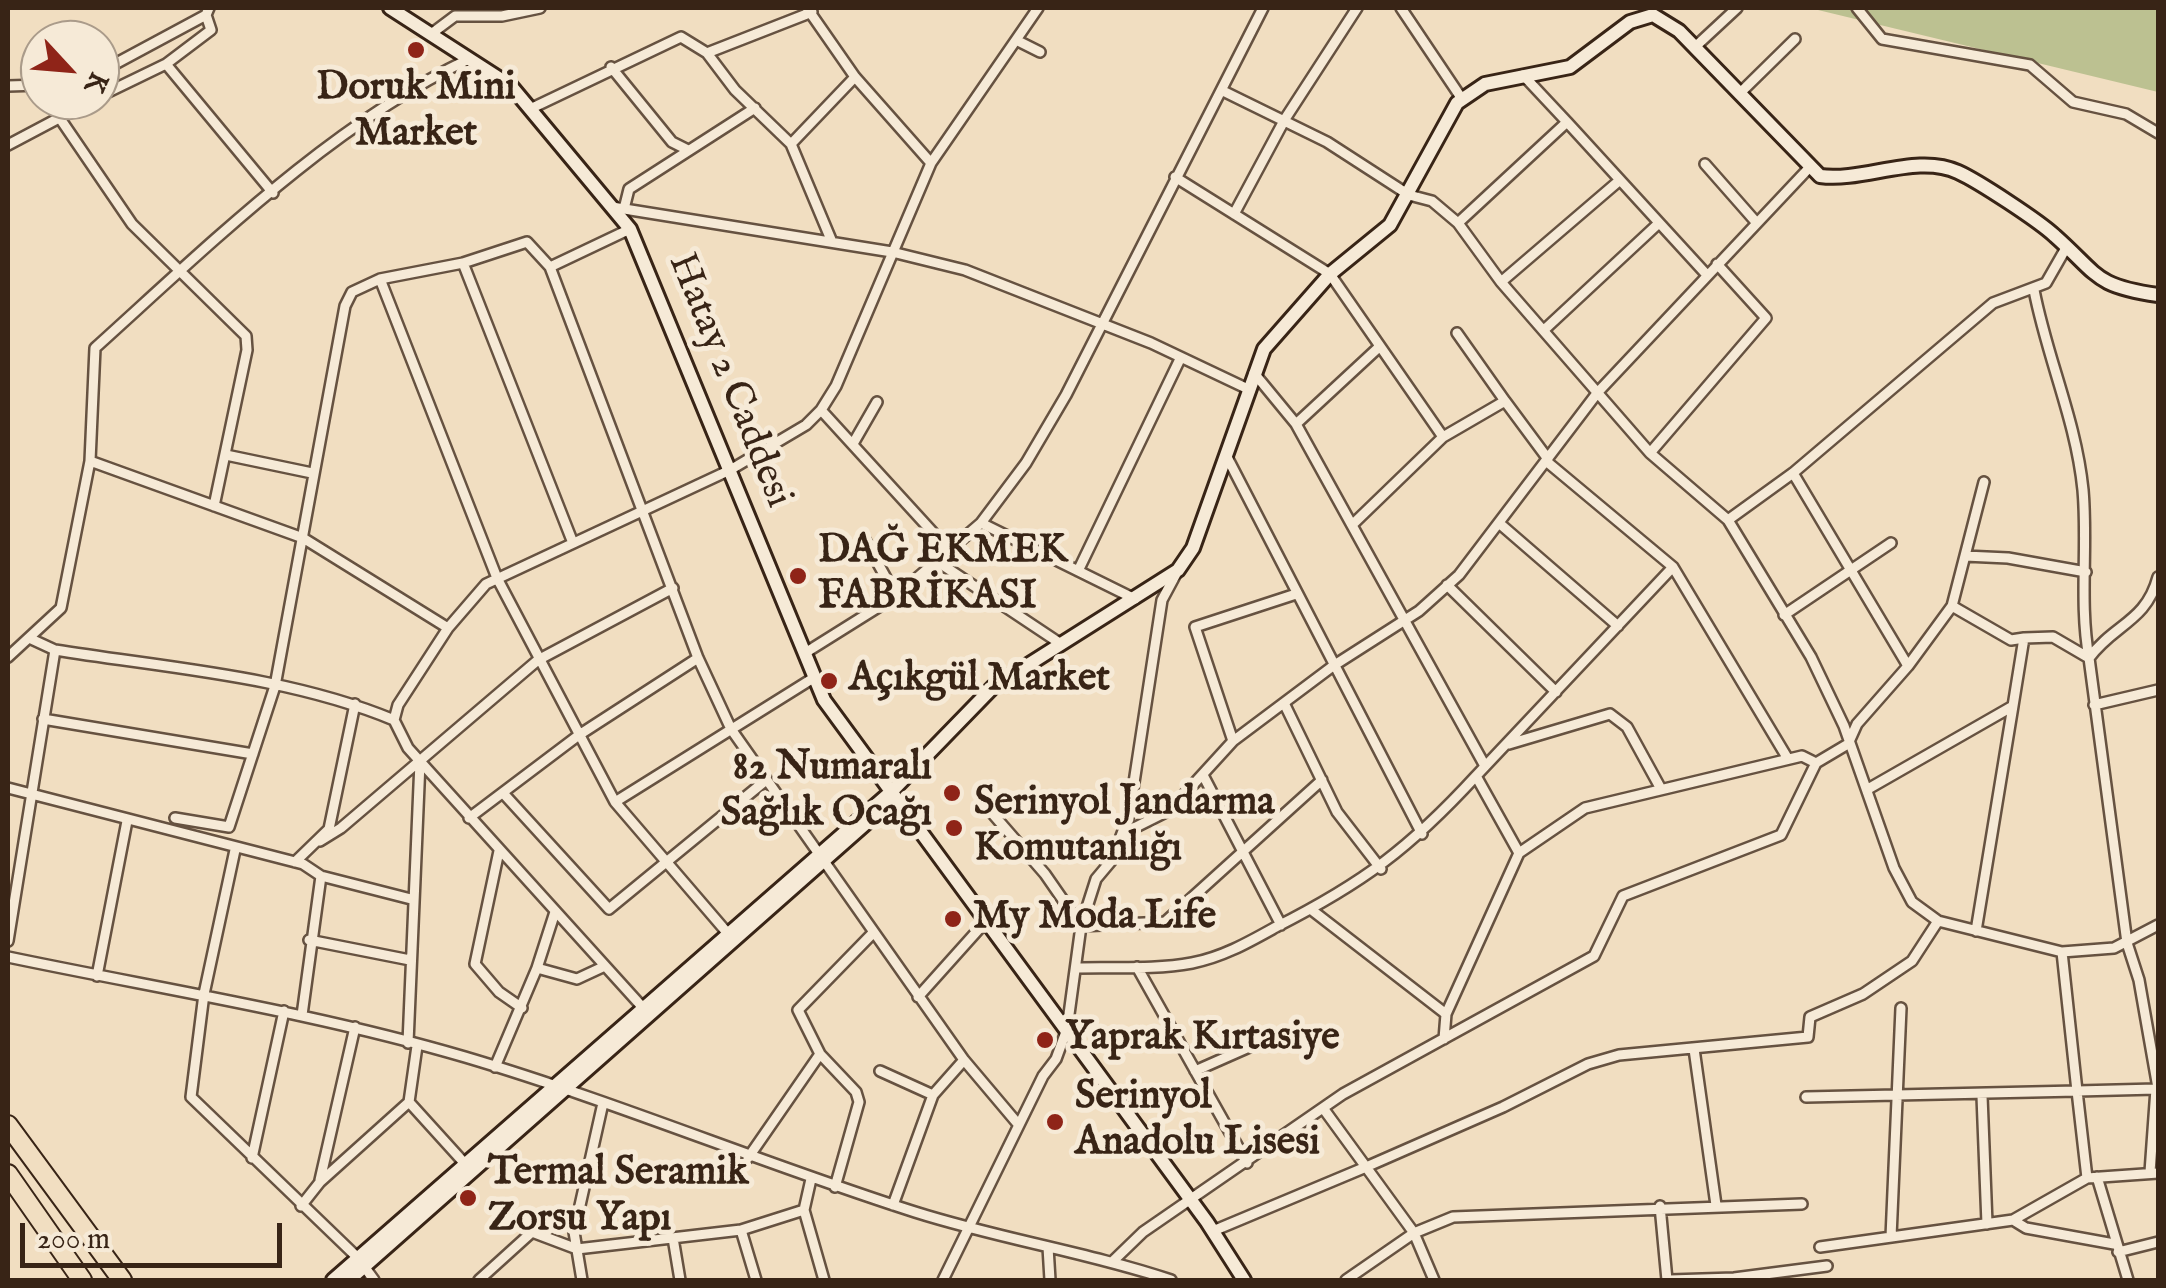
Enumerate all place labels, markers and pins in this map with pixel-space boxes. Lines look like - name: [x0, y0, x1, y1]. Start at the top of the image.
- marker: Doruk Mini Market: [405, 39, 427, 61]
- place label: Doruk Mini Market: [316, 66, 516, 160]
- place label: DAĞ EKMEK FABRİKASI: [818, 529, 1068, 623]
- marker: DAĞ EKMEK FABRİKASI: [787, 565, 809, 587]
- place label: Açıkgül Market: [849, 657, 1110, 705]
- marker: Açıkgül Market: [818, 670, 840, 692]
- place label: 82 Numaralı Sağlık Ocağı: [721, 746, 932, 840]
- place label: Serinyol Jandarma Komutanlığı: [974, 781, 1275, 875]
- marker: 82 Numaralı Sağlık Ocağı: [941, 782, 963, 804]
- marker: Serinyol Jandarma Komutanlığı: [943, 817, 965, 839]
- place label: My Moda Life: [973, 895, 1216, 943]
- marker: My Moda Life: [942, 908, 964, 930]
- place label: Yaprak Kırtasiye: [1065, 1016, 1340, 1064]
- marker: Yaprak Kırtasiye: [1034, 1029, 1056, 1051]
- place label: Serinyol Anadolu Lisesi: [1075, 1075, 1320, 1169]
- marker: Serinyol Anadolu Lisesi: [1044, 1111, 1066, 1133]
- place label: Termal Seramik Zorsu Yapı: [488, 1151, 748, 1245]
- marker: Termal Seramik Zorsu Yapı: [457, 1187, 479, 1209]

